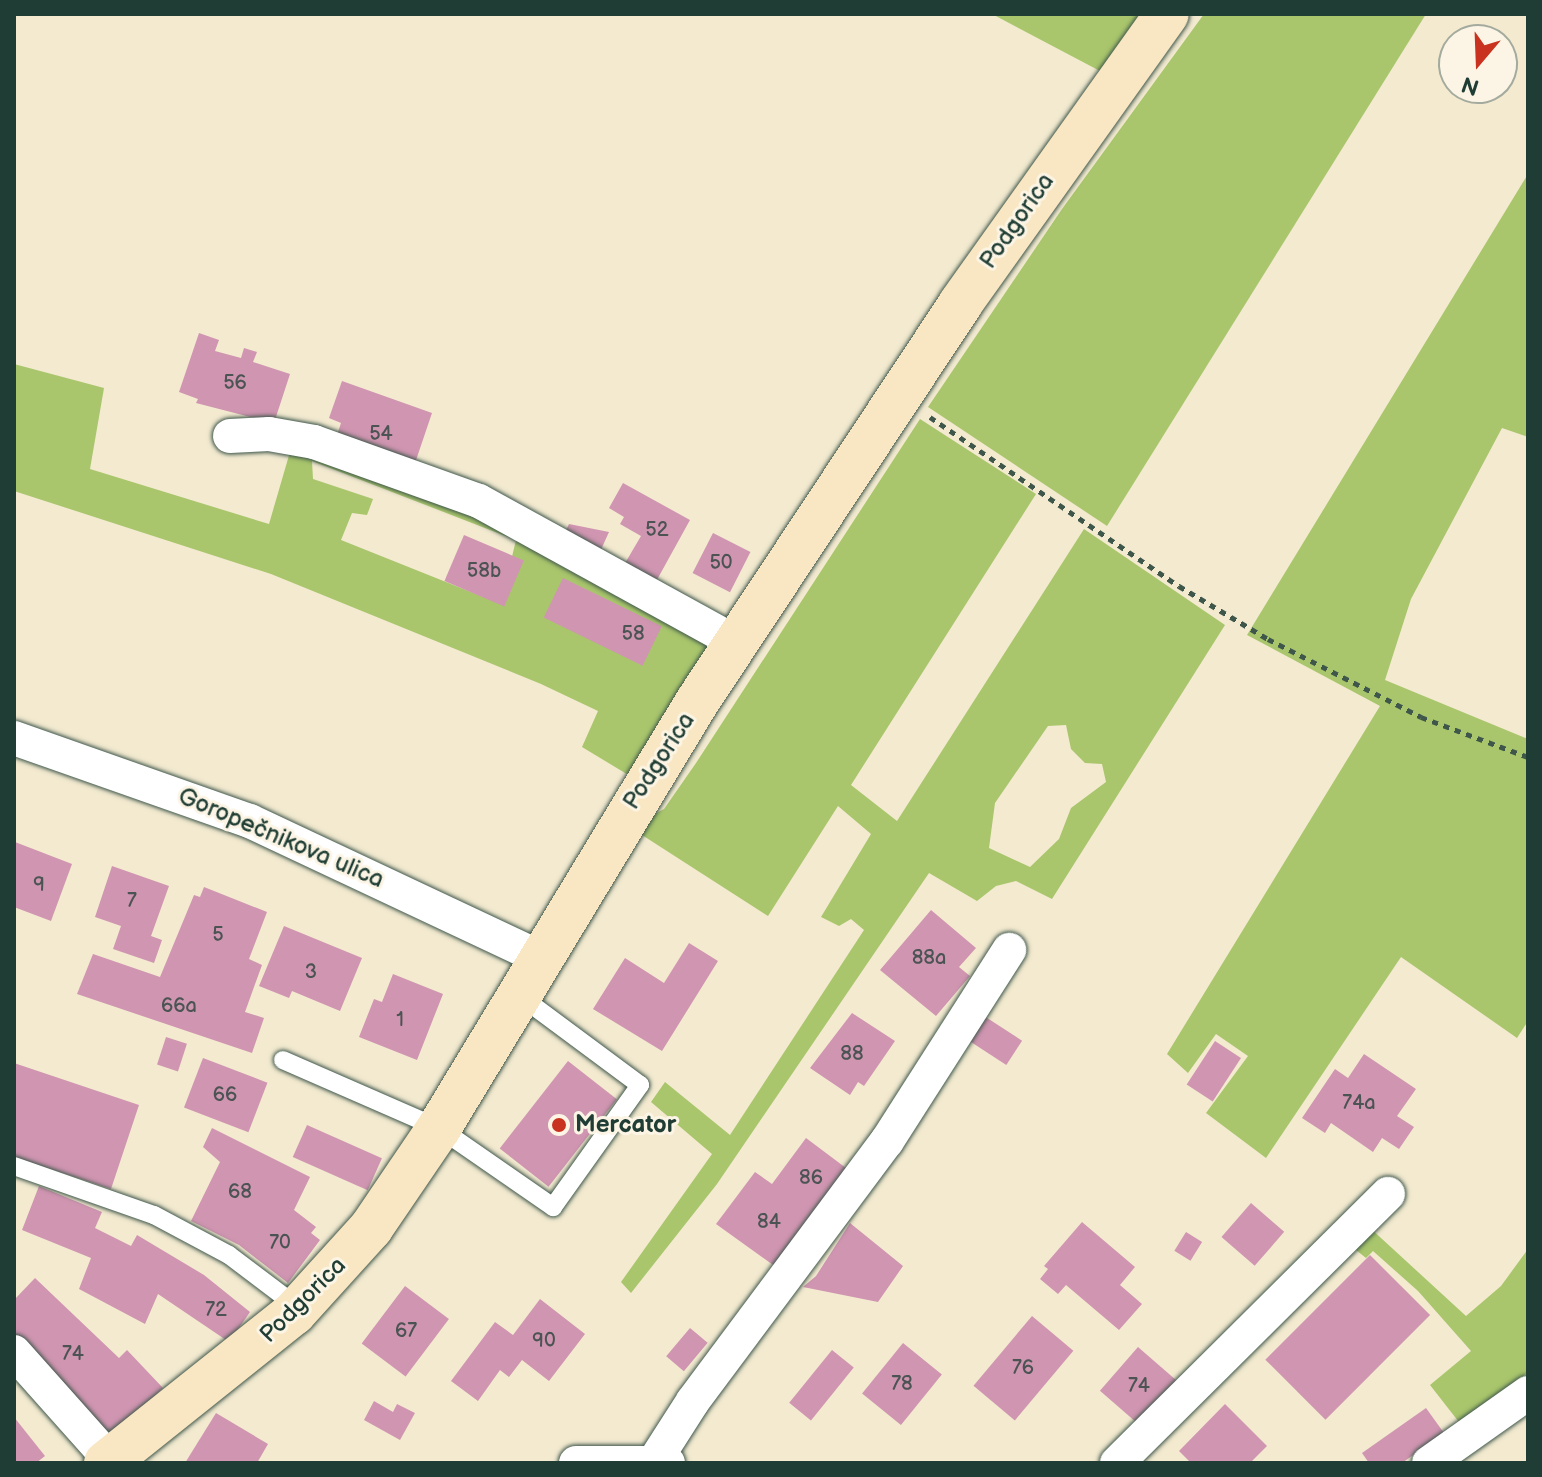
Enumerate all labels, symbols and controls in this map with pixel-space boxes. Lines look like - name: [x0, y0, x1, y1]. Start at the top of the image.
- north arrow: [1438, 24, 1518, 104]
- text: N: [1458, 70, 1483, 101]
- street label: Podgorica: [974, 168, 1060, 274]
- house number: 56: [223, 371, 247, 395]
- house number: 54: [369, 422, 393, 446]
- house number: 52: [645, 518, 669, 542]
- house number: 50: [709, 551, 733, 575]
- house number: 58b: [467, 559, 501, 583]
- house number: 58: [621, 622, 645, 646]
- street label: Podgorica: [617, 707, 701, 815]
- street label: Goropečnikova ulica: [174, 782, 388, 894]
- house number: 9: [33, 873, 45, 897]
- house number: 7: [127, 889, 137, 913]
- house number: 5: [212, 923, 224, 947]
- house number: 88a: [912, 946, 946, 970]
- house number: 3: [305, 960, 317, 984]
- house number: 66a: [161, 994, 197, 1018]
- house number: 1: [396, 1008, 404, 1032]
- house number: 88: [840, 1042, 864, 1066]
- house number: 66: [213, 1083, 237, 1107]
- house number: 74a: [1342, 1091, 1376, 1115]
- place label: Mercator: [575, 1111, 676, 1139]
- marker: Mercator: [550, 1116, 568, 1134]
- house number: 86: [799, 1166, 823, 1190]
- house number: 68: [228, 1180, 252, 1204]
- house number: 84: [757, 1210, 781, 1234]
- house number: 70: [269, 1231, 291, 1255]
- street label: Podgorica: [254, 1251, 352, 1349]
- house number: 72: [205, 1298, 227, 1322]
- house number: 67: [395, 1319, 417, 1343]
- house number: 90: [532, 1329, 556, 1353]
- house number: 74: [62, 1342, 84, 1366]
- house number: 76: [1012, 1356, 1034, 1380]
- house number: 78: [891, 1372, 913, 1396]
- house number: 74: [1128, 1374, 1150, 1398]

